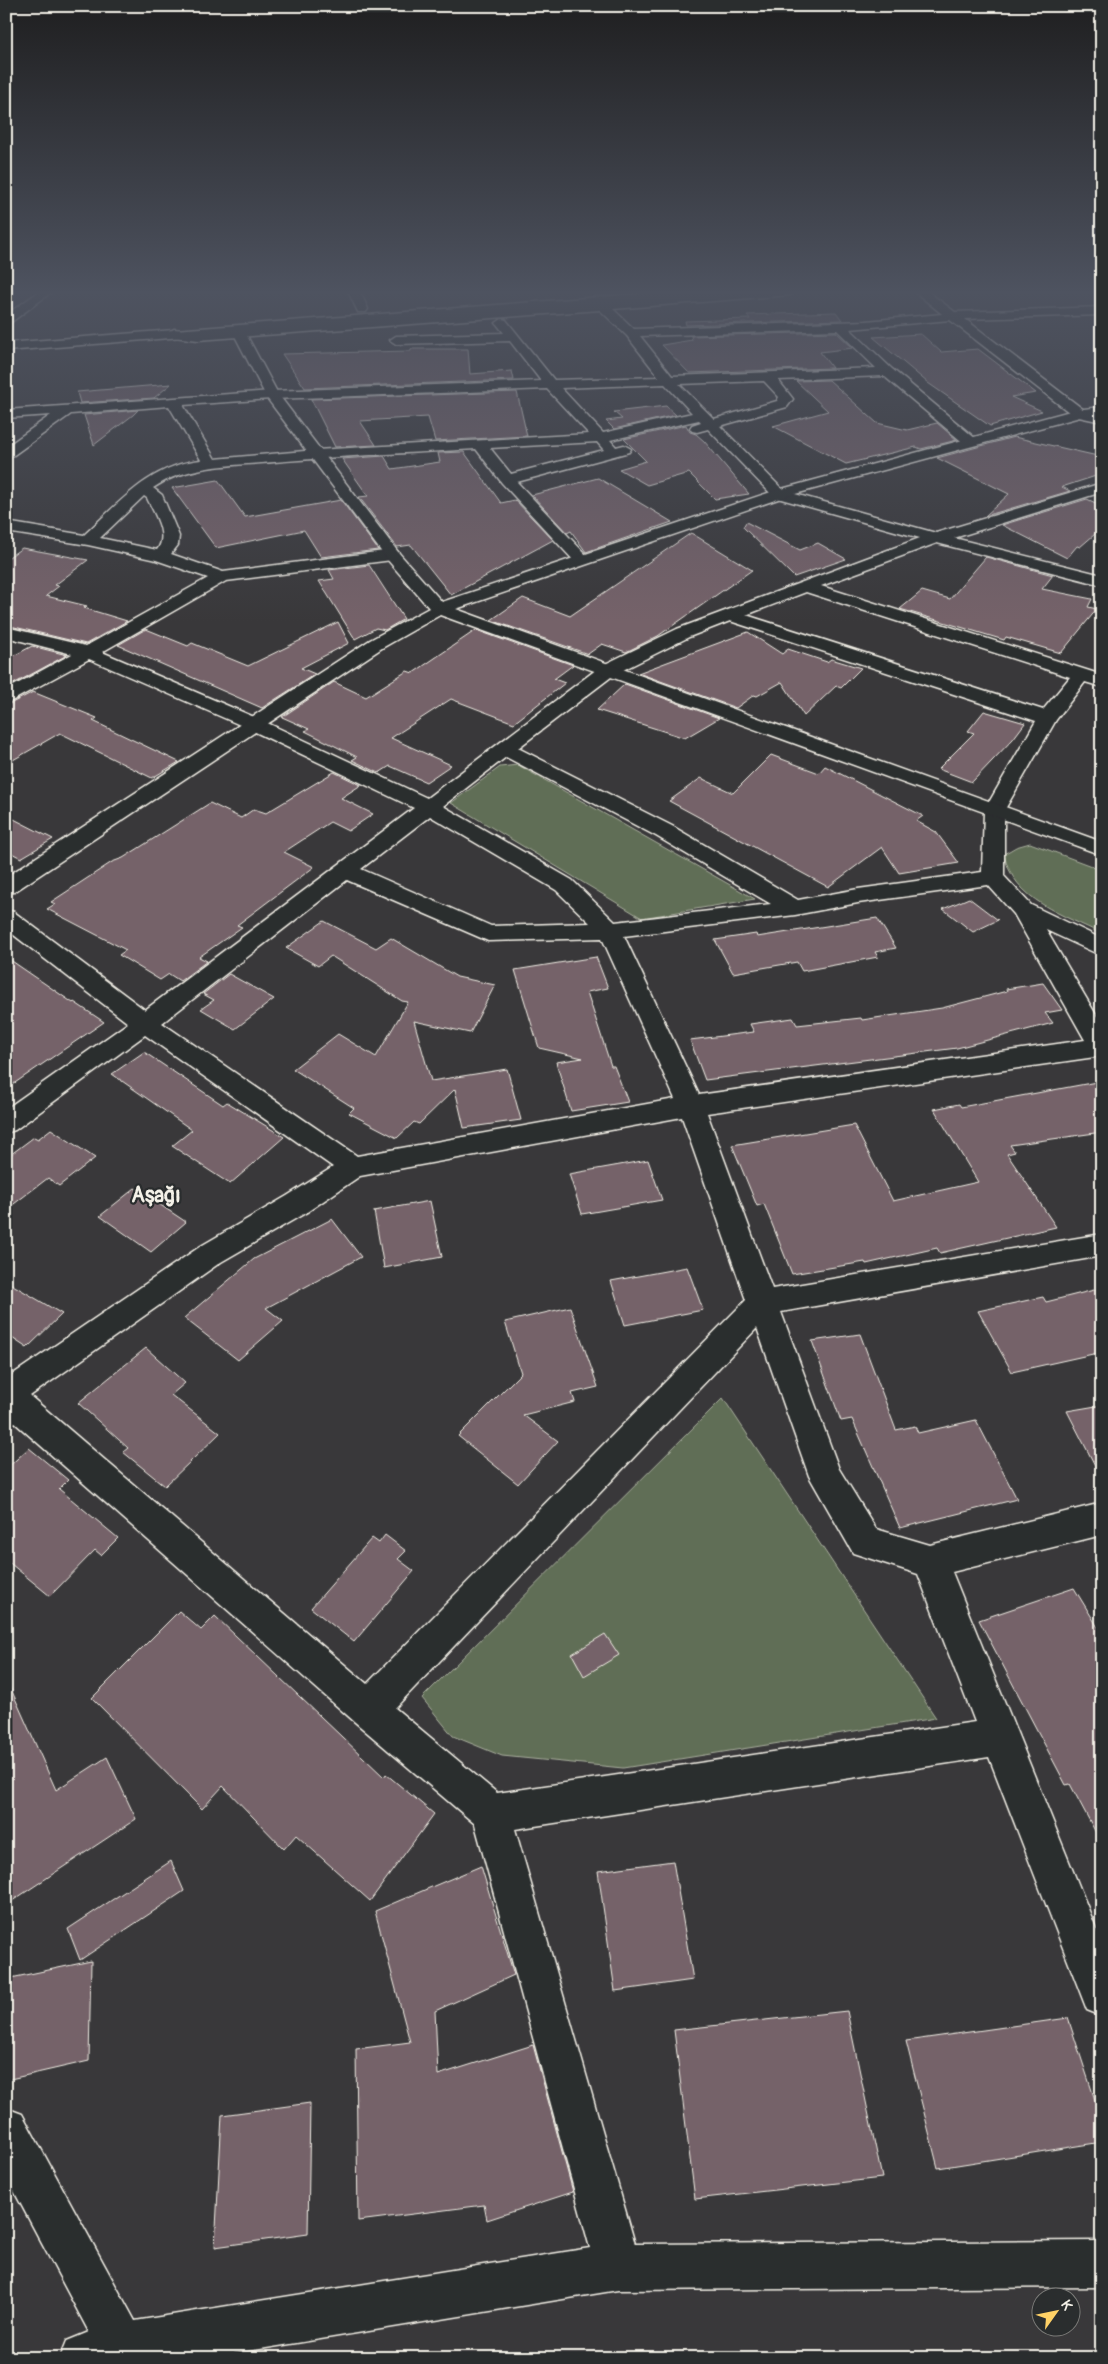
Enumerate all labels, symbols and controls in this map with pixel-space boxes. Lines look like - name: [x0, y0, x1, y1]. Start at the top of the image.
- district label: Aşağı: [131, 1182, 181, 1209]
- north arrow: [1030, 2286, 1080, 2336]
- text: K: [1057, 2297, 1076, 2314]

